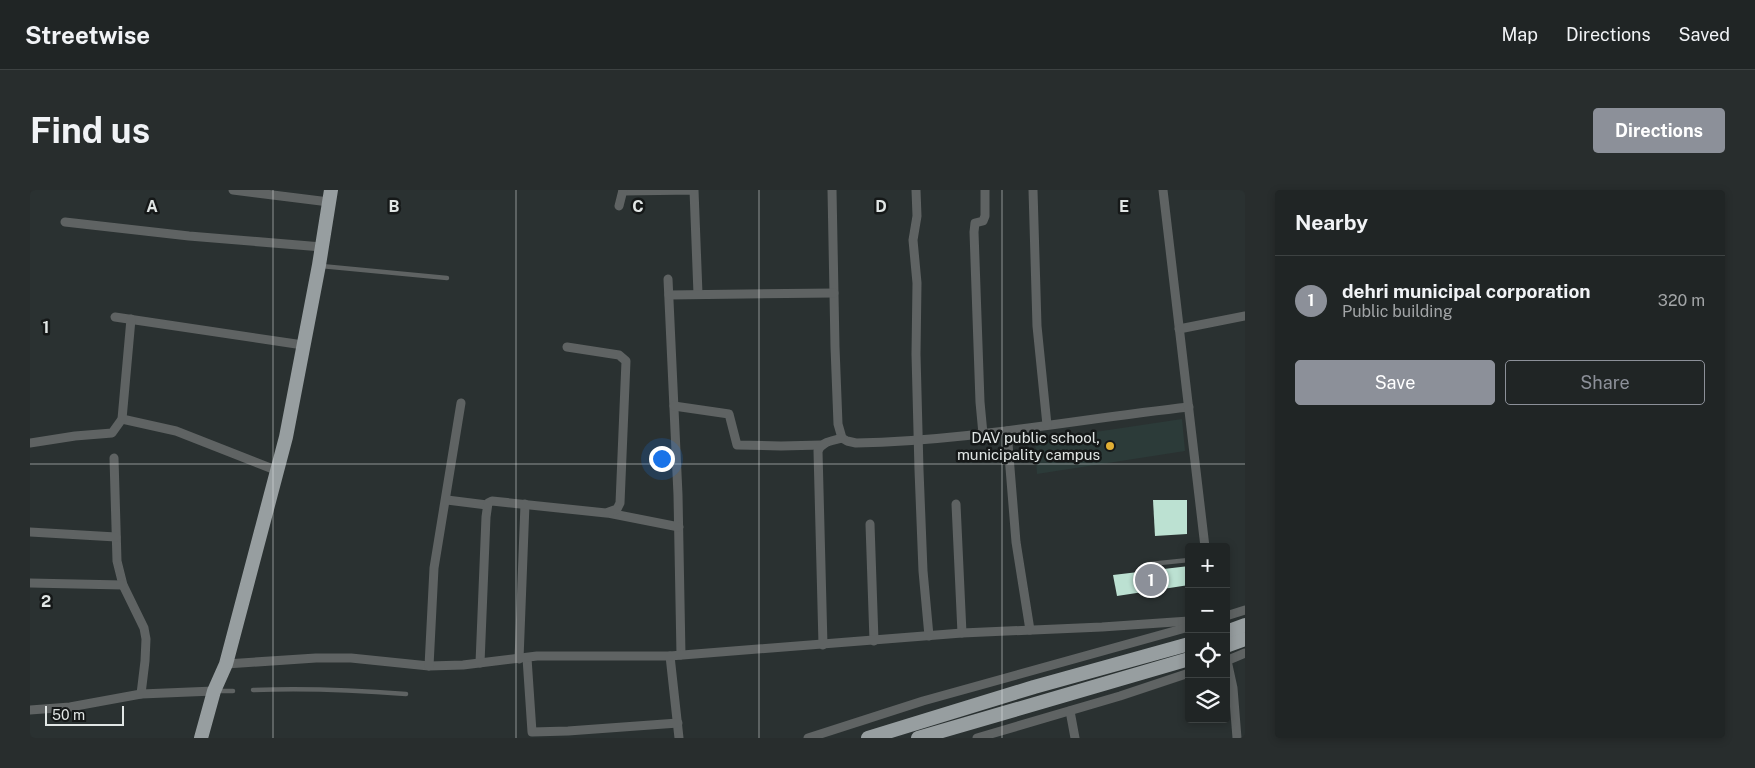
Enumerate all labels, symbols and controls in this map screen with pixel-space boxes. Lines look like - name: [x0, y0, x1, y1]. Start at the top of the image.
- text: Streetwise: [25, 21, 150, 49]
- text: Map: [1501, 24, 1538, 45]
- text: Directions: [1566, 24, 1651, 45]
- text: Saved: [1679, 24, 1730, 45]
- button: Directions: [1593, 108, 1725, 153]
- text: Find us: [30, 110, 150, 151]
- text: A: [146, 197, 158, 216]
- text: B: [389, 197, 400, 216]
- text: C: [632, 197, 644, 216]
- text: D: [875, 197, 887, 216]
- text: E: [1119, 197, 1129, 216]
- text: Nearby: [1295, 210, 1368, 235]
- text: dehri municipal corporation: [1342, 280, 1591, 302]
- text: 1: [1308, 291, 1314, 310]
- text: 320 m: [1658, 291, 1705, 310]
- text: Public building: [1342, 302, 1453, 321]
- text: 1: [43, 318, 49, 337]
- button: Save: [1295, 360, 1495, 405]
- button: Share: [1505, 360, 1705, 405]
- place label: DAV public school, municipality campus: [957, 429, 1100, 463]
- marker: DAV public school, municipality campus: [1104, 440, 1116, 452]
- your location: [649, 446, 675, 472]
- map controls: [1185, 543, 1230, 723]
- button: +: [1185, 543, 1230, 588]
- pin: 1: [1135, 561, 1167, 599]
- button: −: [1185, 588, 1230, 633]
- text: 2: [41, 592, 51, 611]
- button: locate: [1185, 633, 1230, 678]
- button: layers: [1185, 678, 1230, 723]
- scale bar: [45, 703, 124, 726]
- text: 50 m: [52, 707, 85, 723]

